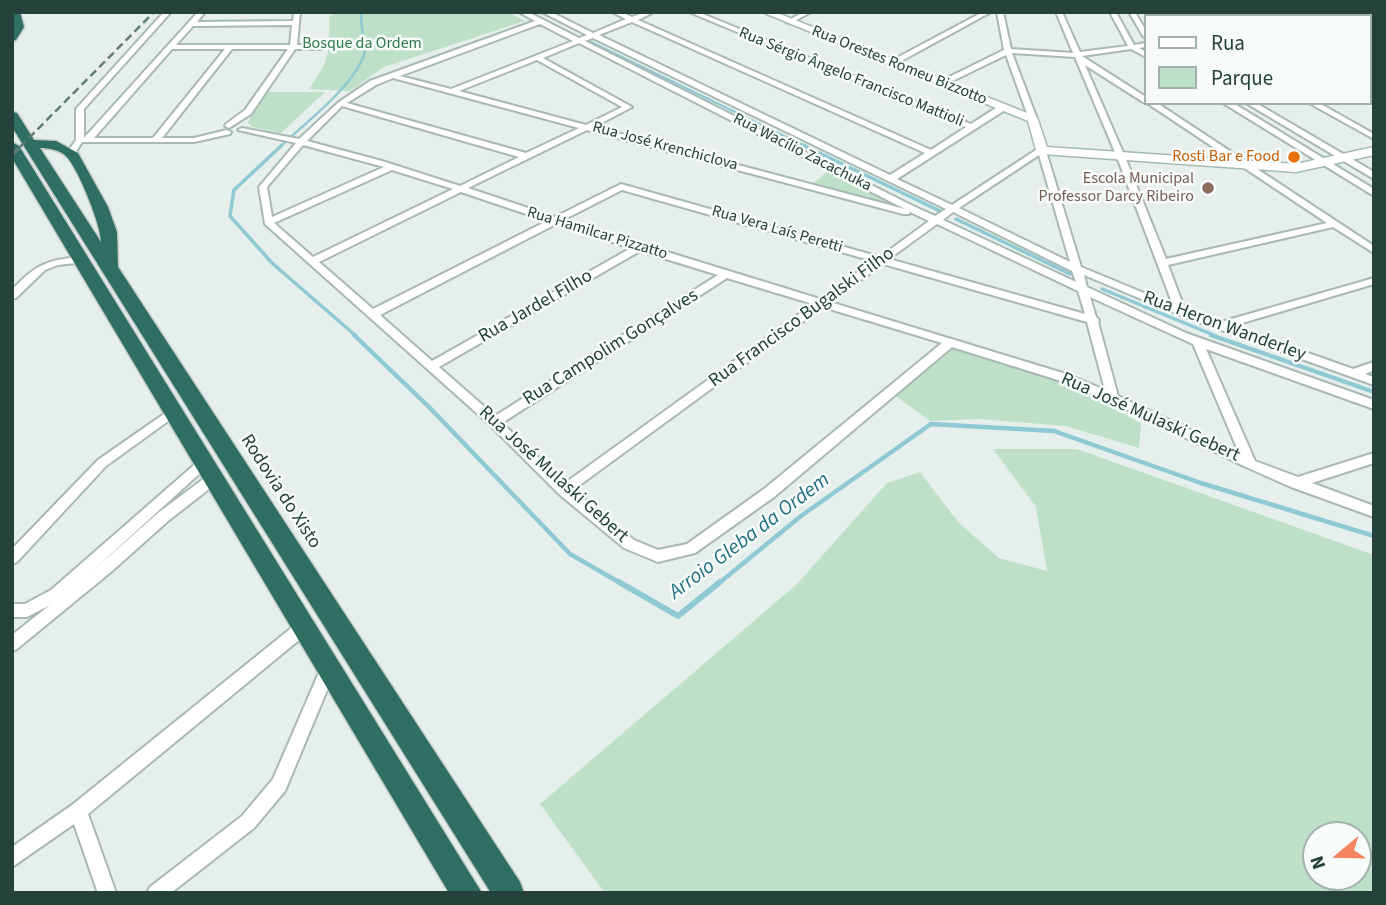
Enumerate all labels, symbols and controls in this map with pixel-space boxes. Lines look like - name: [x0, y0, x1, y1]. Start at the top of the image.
- legend: [1144, 14, 1372, 105]
- street label: Rua Orestes Romeu Bizzotto: [809, 22, 989, 110]
- street label: Rua Sérgio Ângelo Francisco Mattioli: [736, 24, 966, 132]
- text: Rua: [1211, 28, 1245, 58]
- park label: Bosque da Ordem: [302, 34, 422, 54]
- text: Parque: [1211, 63, 1273, 93]
- street label: Rua Wacílio Zacachuka: [730, 110, 874, 196]
- street label: Rua José Krenchiclova: [590, 118, 740, 176]
- place label: Rosti Bar e Food: [1172, 147, 1280, 167]
- marker: Rosti Bar e Food: [1286, 149, 1302, 165]
- place label: Escola Municipal Professor Darcy Ribeiro: [1038, 169, 1194, 207]
- marker: Escola Municipal Professor Darcy Ribeiro: [1200, 180, 1216, 196]
- street label: Rua Vera Laís Peretti: [709, 202, 845, 258]
- street label: Rua Hamilcar Pizzatto: [524, 204, 670, 264]
- street label: Rua Francisco Bugalski Filho: [705, 243, 899, 393]
- street label: Rua Jardel Filho: [475, 265, 597, 349]
- street label: Rua Campolim Gonçalves: [519, 285, 703, 411]
- street label: Rua Heron Wanderley: [1139, 287, 1309, 367]
- street label: Rua José Mulaski Gebert: [1057, 368, 1243, 468]
- street label: Rua José Mulaski Gebert: [473, 402, 633, 548]
- street label: Rodovia do Xisto: [235, 431, 325, 553]
- water label: Arroio Gleba da Ordem: [665, 468, 835, 606]
- north arrow: [1302, 821, 1372, 891]
- text: N: [1304, 852, 1333, 873]

